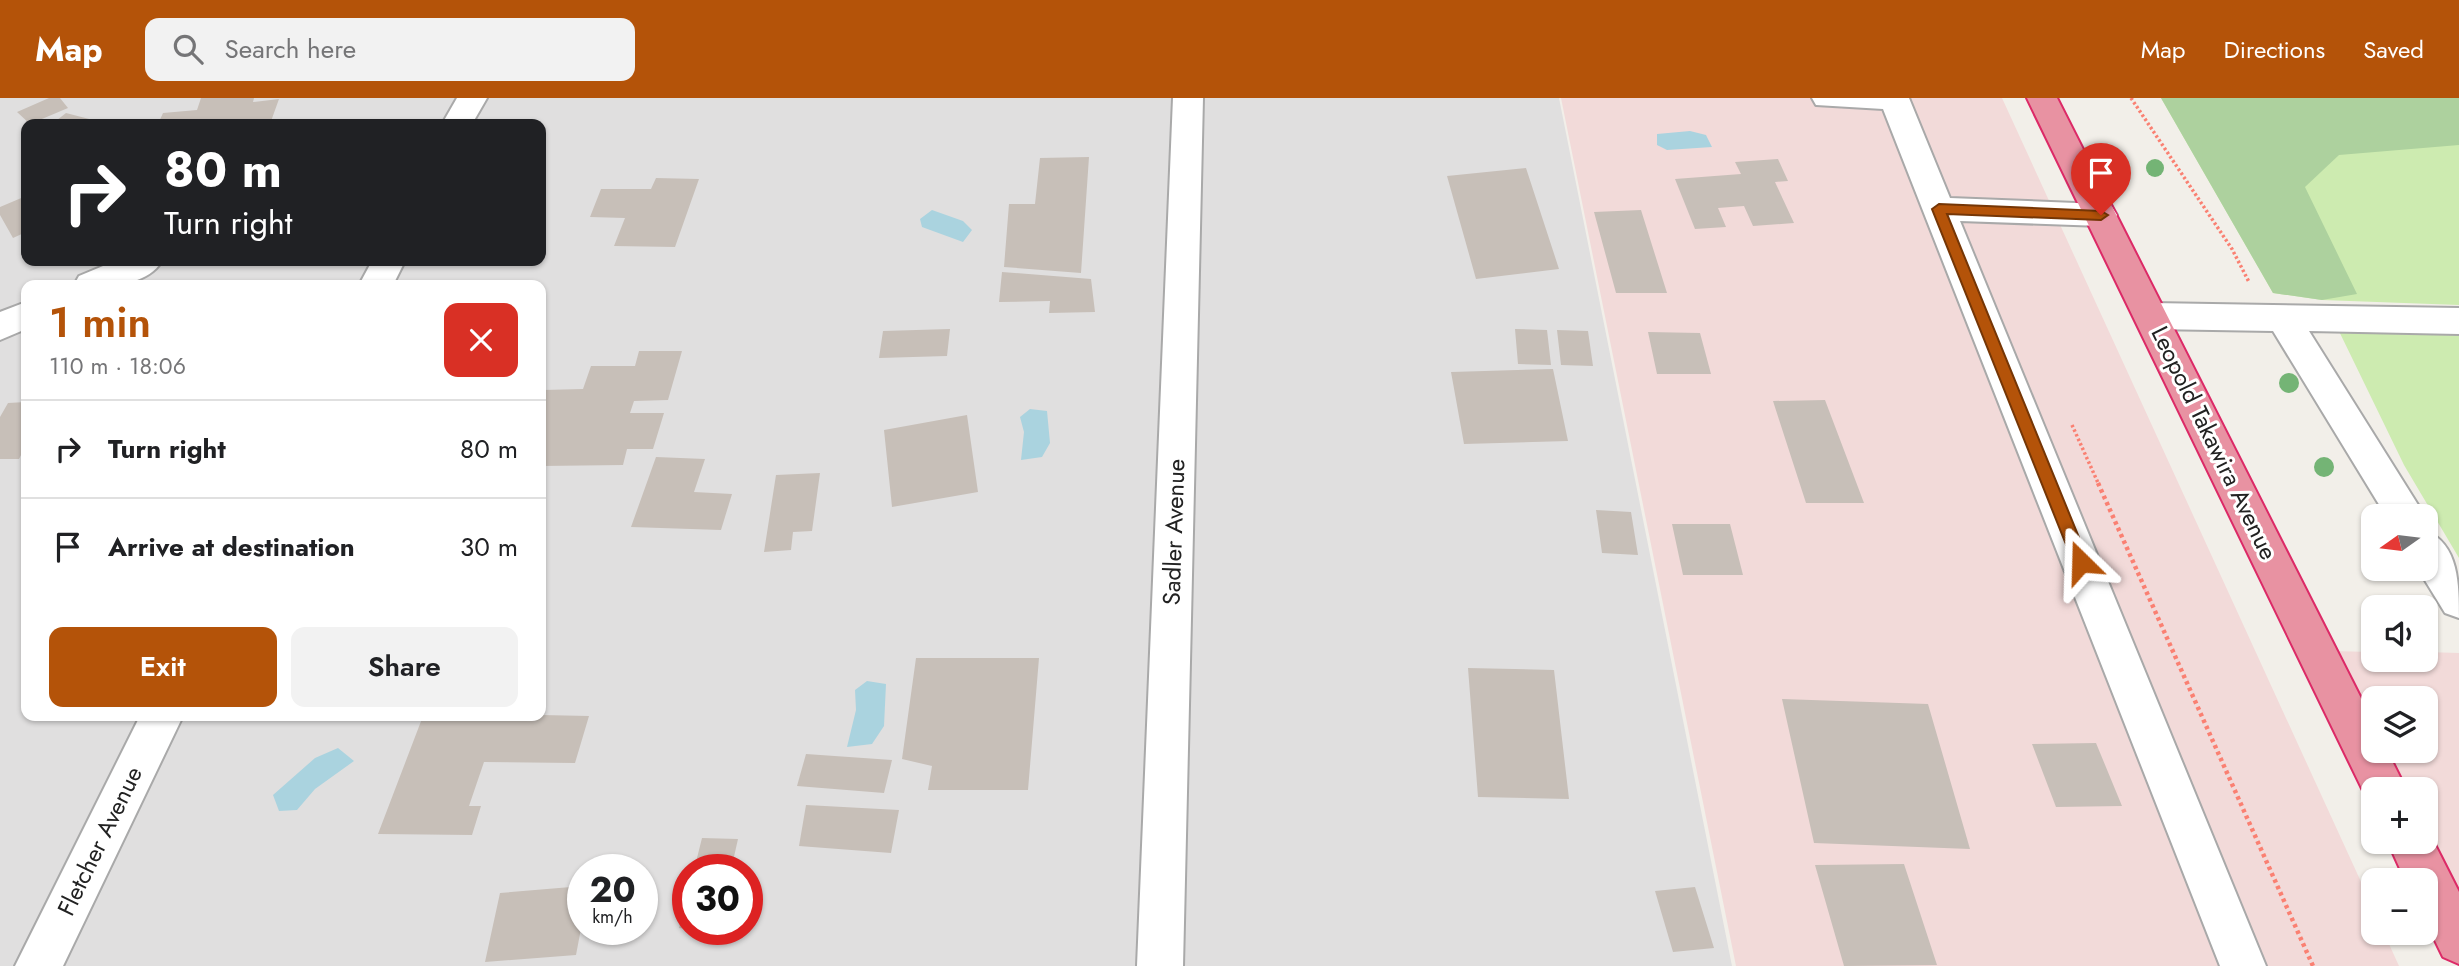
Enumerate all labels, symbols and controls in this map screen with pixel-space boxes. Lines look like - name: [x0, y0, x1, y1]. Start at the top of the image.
- search box: [145, 18, 635, 81]
- text: Map: [35, 26, 103, 73]
- icon: search: [169, 30, 207, 68]
- text: Search here: [225, 30, 356, 68]
- text: Map: [2141, 32, 2186, 67]
- text: Directions: [2224, 32, 2325, 67]
- text: Saved: [2363, 32, 2424, 67]
- text: 80 m: [164, 135, 282, 205]
- pin: [2071, 143, 2131, 215]
- icon: right: [49, 147, 140, 238]
- icon: arrive: [2082, 154, 2120, 192]
- text: Turn right: [164, 200, 293, 246]
- text: 1 min: [49, 292, 151, 353]
- button: close: [444, 303, 518, 377]
- street label: Leopold Takawira Avenue: [2143, 320, 2286, 566]
- text: 110 m · 18:06: [49, 349, 186, 383]
- icon: right: [49, 430, 87, 468]
- text: Turn right: [108, 430, 226, 468]
- text: 80 m: [460, 430, 518, 468]
- street label: Sadler Avenue: [1153, 458, 1194, 606]
- north arrow: [2361, 504, 2438, 581]
- map controls: [2361, 504, 2438, 945]
- position arrow: [2044, 525, 2118, 599]
- icon: arrive: [49, 528, 87, 566]
- text: Arrive at destination: [108, 528, 355, 566]
- text: 30 m: [460, 528, 518, 566]
- button: sound: [2361, 595, 2438, 672]
- button: Exit: [49, 627, 277, 707]
- button: Share: [291, 627, 518, 707]
- button: layers: [2361, 686, 2438, 763]
- street label: Fletcher Avenue: [48, 760, 151, 921]
- button: +: [2361, 777, 2438, 854]
- speed limit sign: 30: [672, 854, 763, 945]
- text: 20: [589, 865, 636, 915]
- button: −: [2361, 868, 2438, 945]
- text: km/h: [592, 904, 633, 930]

